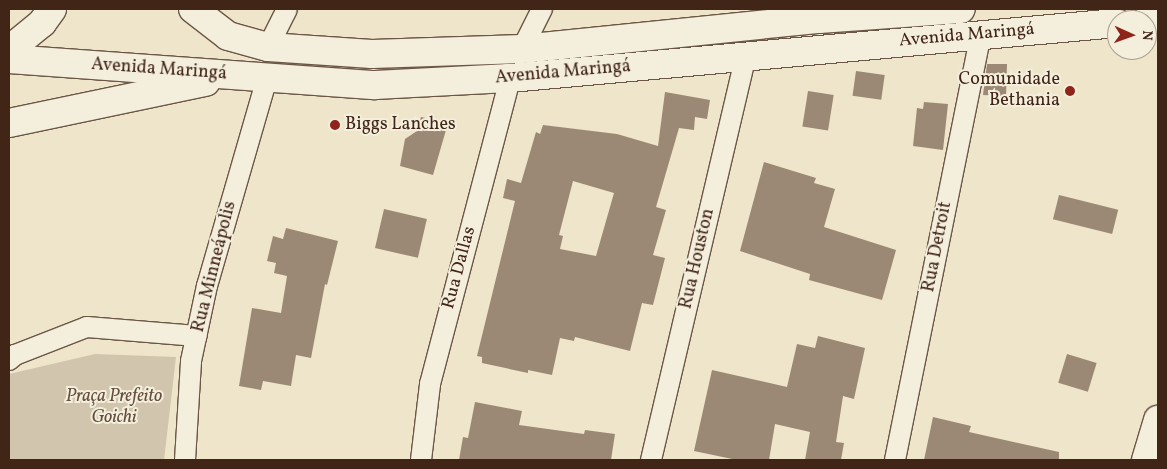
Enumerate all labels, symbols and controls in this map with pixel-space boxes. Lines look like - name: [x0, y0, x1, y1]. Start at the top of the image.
- north arrow: [1107, 10, 1157, 60]
- street label: Avenida Maringá: [898, 19, 1036, 53]
- text: N: [1137, 30, 1156, 41]
- street label: Avenida Maringá: [90, 54, 228, 86]
- street label: Avenida Maringá: [494, 56, 632, 90]
- place label: Comunidade Bethania: [959, 70, 1060, 112]
- marker: Comunidade Bethania: [1064, 85, 1076, 97]
- place label: Biggs Lanches: [345, 114, 456, 136]
- marker: Biggs Lanches: [329, 119, 341, 131]
- street label: Rua Minneápolis: [188, 199, 242, 335]
- street label: Rua Detroit: [919, 200, 957, 294]
- street label: Rua Houston: [676, 207, 720, 311]
- street label: Rua Dallas: [439, 224, 481, 312]
- park label: Praça Prefeito Goichi: [66, 387, 162, 429]

